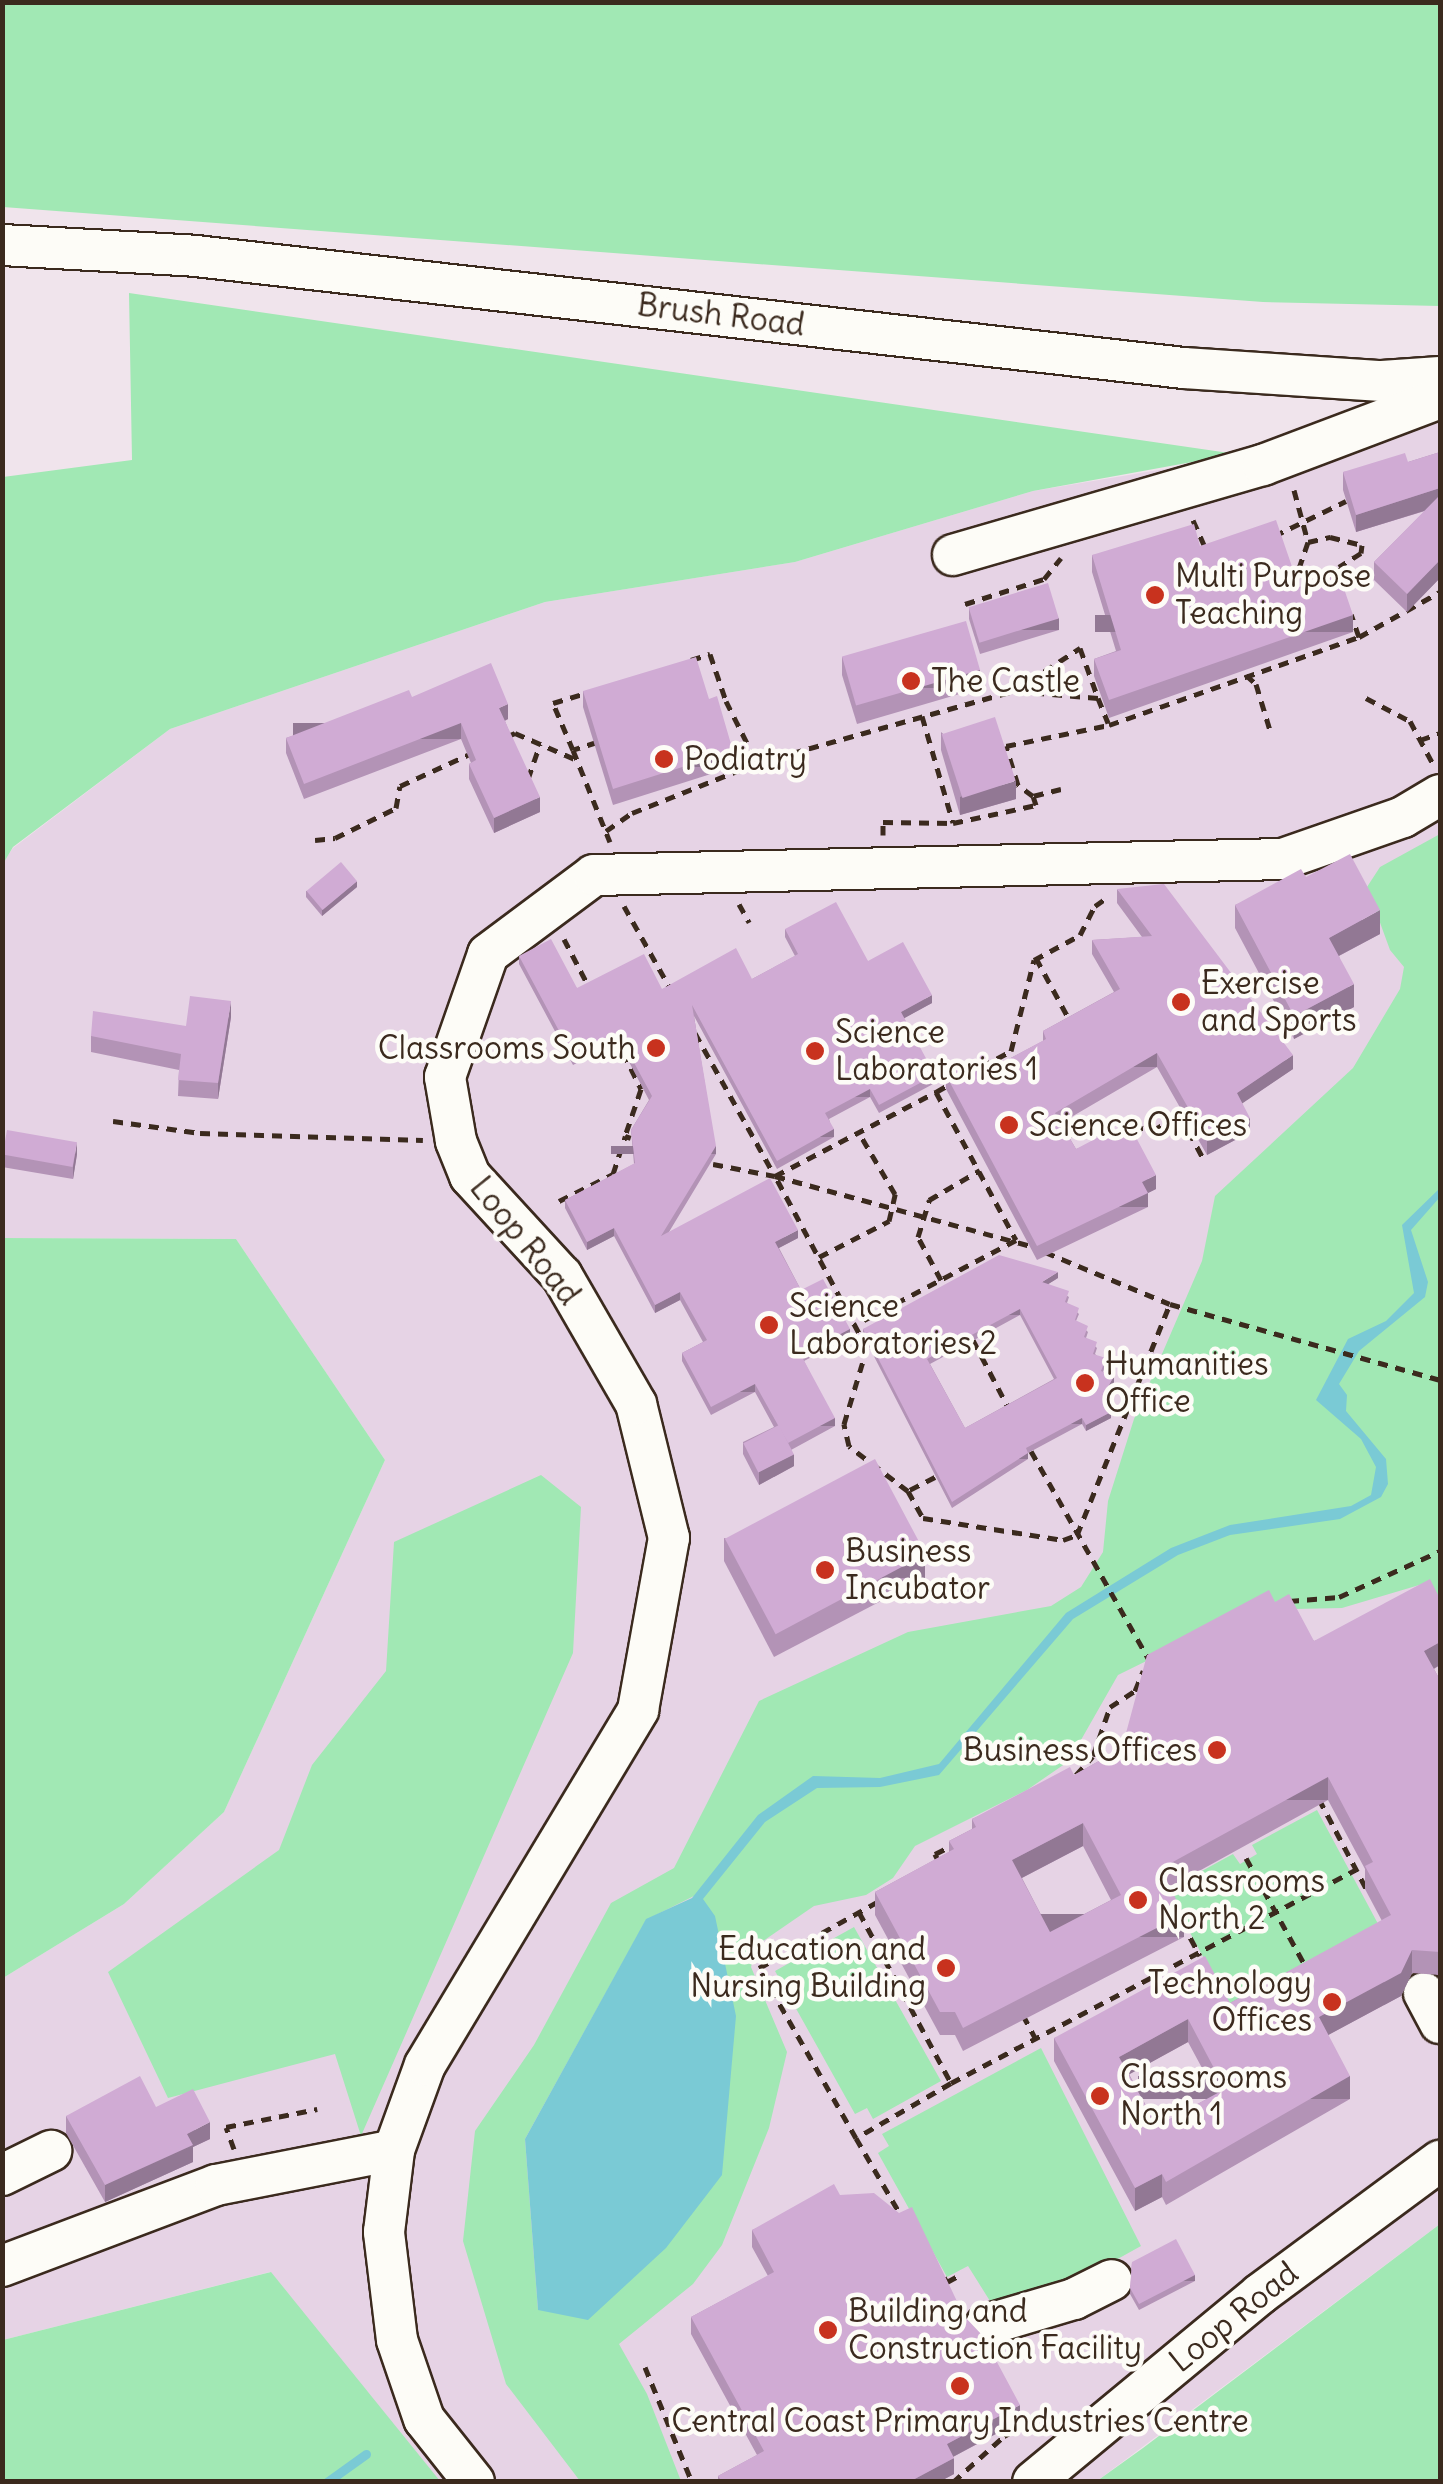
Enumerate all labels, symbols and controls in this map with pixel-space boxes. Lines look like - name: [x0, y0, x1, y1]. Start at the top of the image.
- street label: Brush Road: [635, 286, 807, 344]
- place label: Multi Purpose Teaching: [1175, 558, 1371, 633]
- marker: Multi Purpose Teaching: [1144, 584, 1166, 606]
- place label: The Castle: [931, 662, 1080, 700]
- marker: The Castle: [900, 670, 922, 692]
- place label: Podiatry: [684, 740, 807, 778]
- marker: Podiatry: [653, 748, 675, 770]
- place label: Exercise and Sports: [1201, 965, 1357, 1040]
- marker: Exercise and Sports: [1170, 991, 1192, 1013]
- place label: Science Laboratories 1: [835, 1014, 1038, 1089]
- place label: Classrooms South: [378, 1029, 636, 1067]
- marker: Classrooms South: [645, 1037, 667, 1059]
- marker: Science Laboratories 1: [804, 1040, 826, 1062]
- place label: Science Offices: [1029, 1106, 1247, 1144]
- marker: Science Offices: [998, 1114, 1020, 1136]
- street label: Loop Road: [462, 1169, 588, 1313]
- place label: Science Laboratories 2: [789, 1288, 997, 1363]
- marker: Science Laboratories 2: [758, 1314, 780, 1336]
- place label: Humanities Office: [1105, 1346, 1268, 1421]
- marker: Humanities Office: [1074, 1372, 1096, 1394]
- place label: Business Incubator: [845, 1533, 990, 1608]
- marker: Business Incubator: [814, 1559, 836, 1581]
- place label: Business Offices: [963, 1731, 1197, 1769]
- marker: Business Offices: [1206, 1739, 1228, 1761]
- place label: Classrooms North 2: [1158, 1863, 1325, 1938]
- marker: Classrooms North 2: [1127, 1889, 1149, 1911]
- place label: Education and Nursing Building: [690, 1931, 926, 2006]
- marker: Education and Nursing Building: [935, 1957, 957, 1979]
- place label: Technology Offices: [1148, 1965, 1312, 2040]
- marker: Technology Offices: [1321, 1991, 1343, 2013]
- place label: Classrooms North 1: [1120, 2059, 1287, 2134]
- marker: Classrooms North 1: [1089, 2085, 1111, 2107]
- street label: Loop Road: [1162, 2254, 1306, 2380]
- place label: Building and Construction Facility: [848, 2293, 1142, 2368]
- marker: Building and Construction Facility: [817, 2319, 839, 2341]
- marker: Central Coast Primary Industries Centre: [949, 2375, 971, 2397]
- place label: Central Coast Primary Industries Centre: [671, 2402, 1249, 2440]

